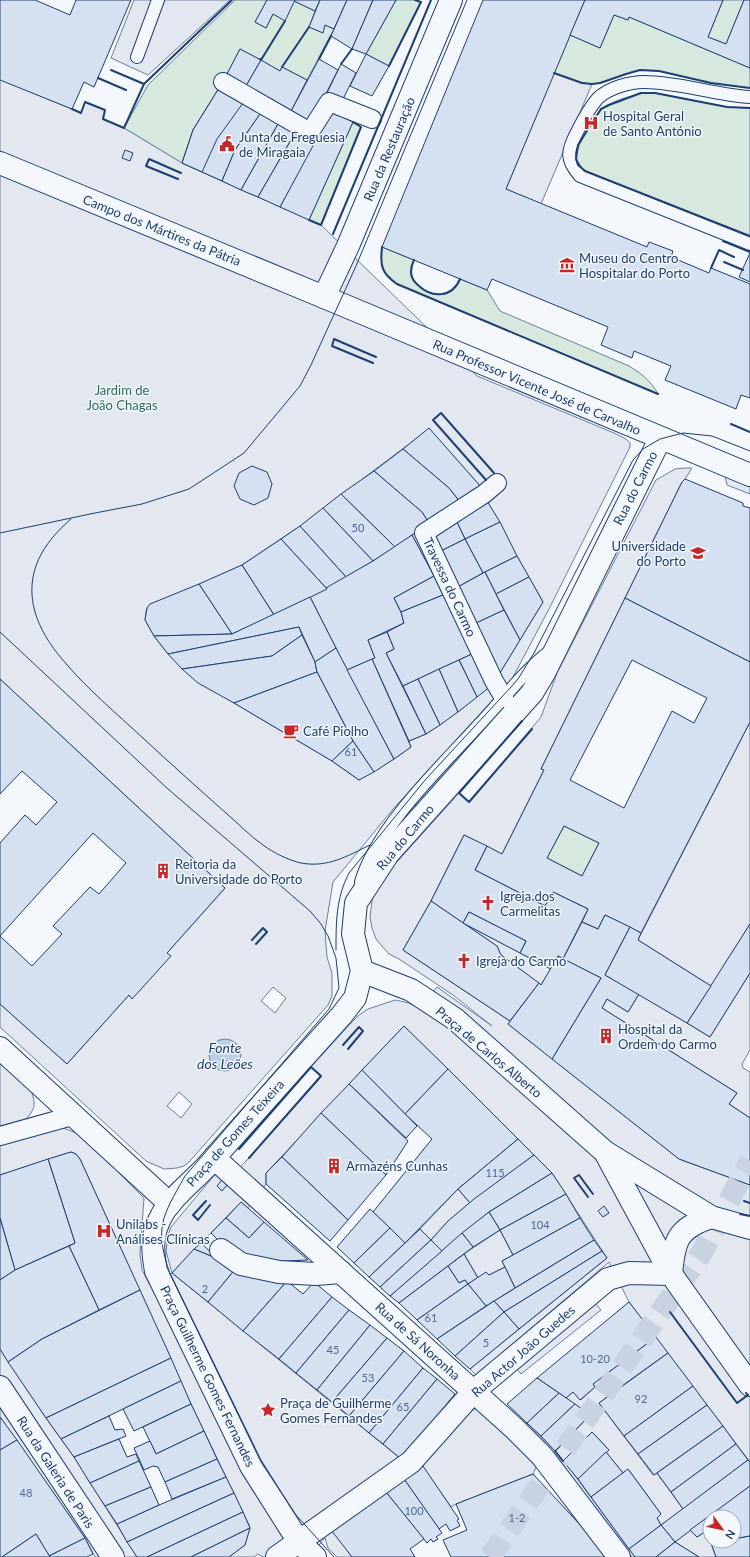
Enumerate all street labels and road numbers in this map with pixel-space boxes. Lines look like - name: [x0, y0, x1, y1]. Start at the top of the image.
- street label: Rua da Restauração: [360, 94, 418, 204]
- street label: Campo dos Mártires da Pátria: [81, 191, 243, 269]
- street label: Rua Professor Vicente José de Carvalho: [431, 336, 643, 438]
- street label: Rua do Carmo: [610, 448, 660, 528]
- street label: Travessa do Carmo: [420, 535, 480, 639]
- street label: Rua do Carmo: [373, 801, 437, 873]
- street label: Praça de Carlos Alberto: [433, 1003, 545, 1101]
- street label: Praça de Gomes Teixeira: [183, 1076, 287, 1190]
- street label: Praça Guilherme Gomes Fernandes: [157, 1283, 259, 1470]
- street label: Rua de Sá Noronha: [372, 1299, 464, 1383]
- street label: Rua Actor João Guedes: [468, 1301, 578, 1400]
- street label: Rua da Galeria de Paris: [14, 1413, 98, 1531]

